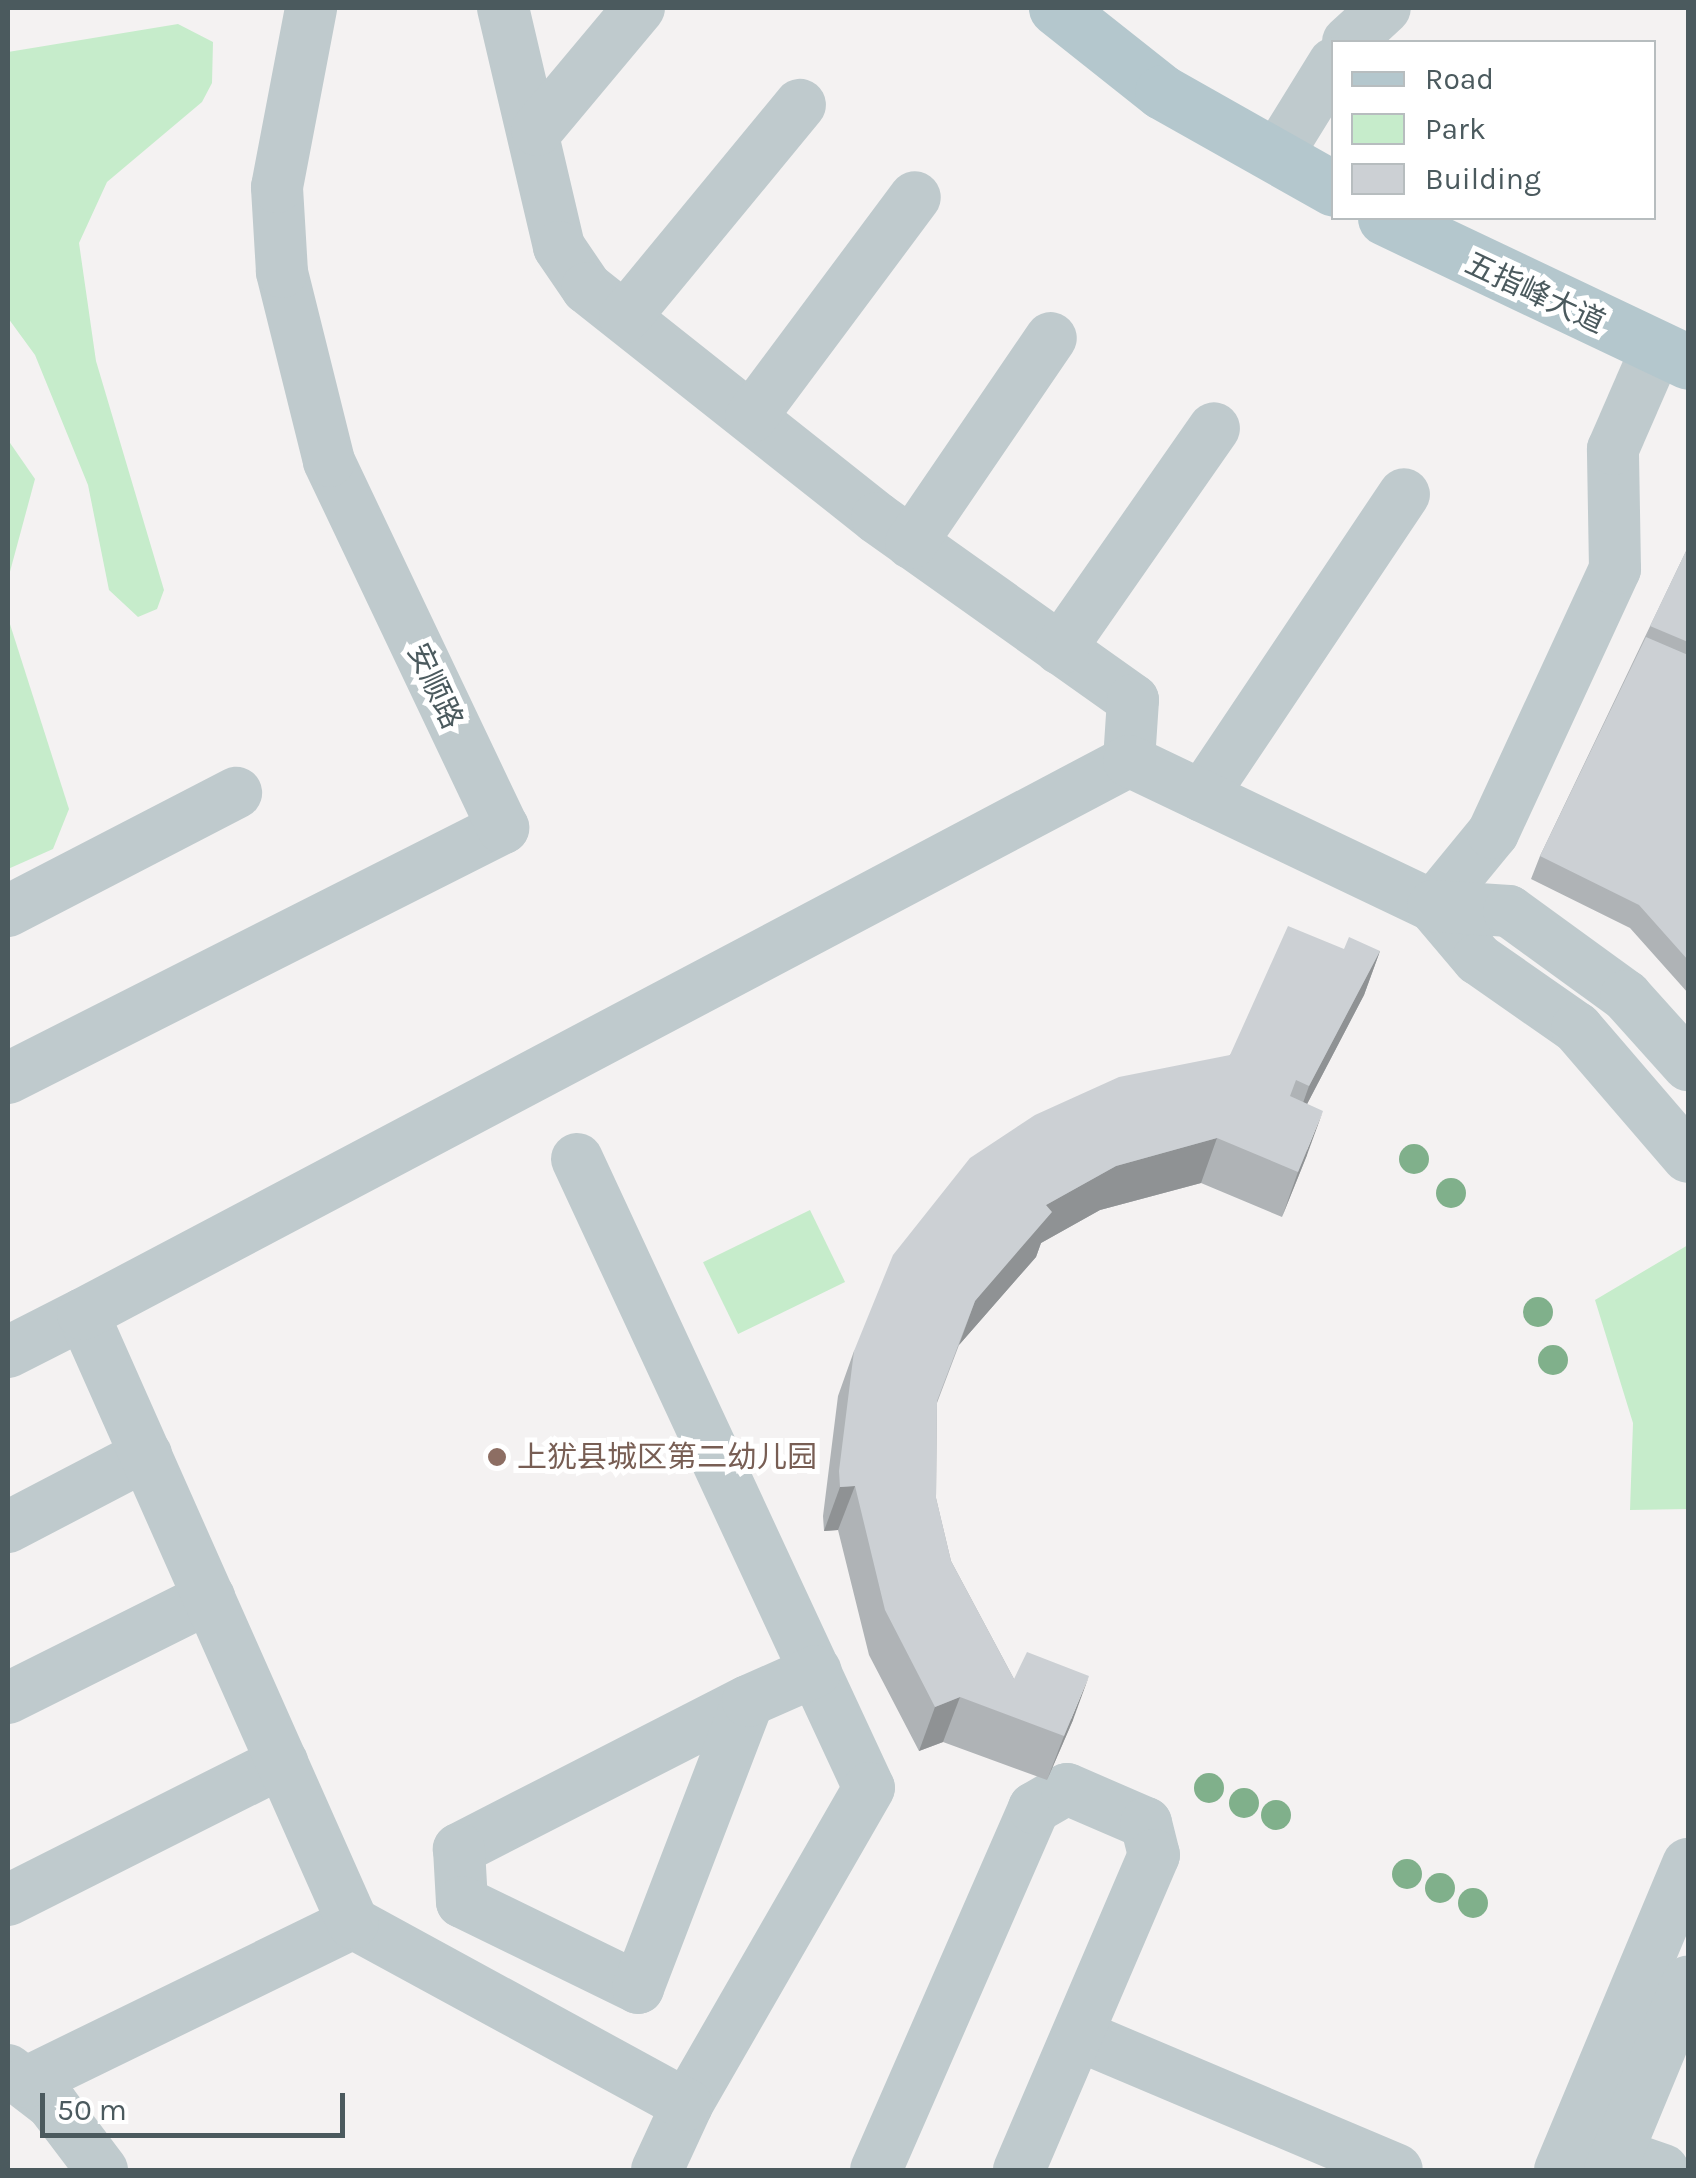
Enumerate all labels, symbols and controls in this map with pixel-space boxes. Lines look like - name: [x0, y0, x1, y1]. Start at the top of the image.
- legend: [1331, 40, 1656, 220]
- text: Road: [1425, 61, 1494, 97]
- text: Park: [1425, 111, 1486, 147]
- text: Building: [1425, 161, 1541, 197]
- street label: 五指峰大道: [1459, 245, 1611, 341]
- street label: 安顺路: [400, 638, 470, 734]
- place label: 上犹县城区第二幼儿园: [517, 1439, 817, 1475]
- marker: 上犹县城区第二幼儿园: [486, 1446, 508, 1468]
- scale bar: [45, 2073, 350, 2135]
- text: 50 m: [57, 2092, 127, 2128]

